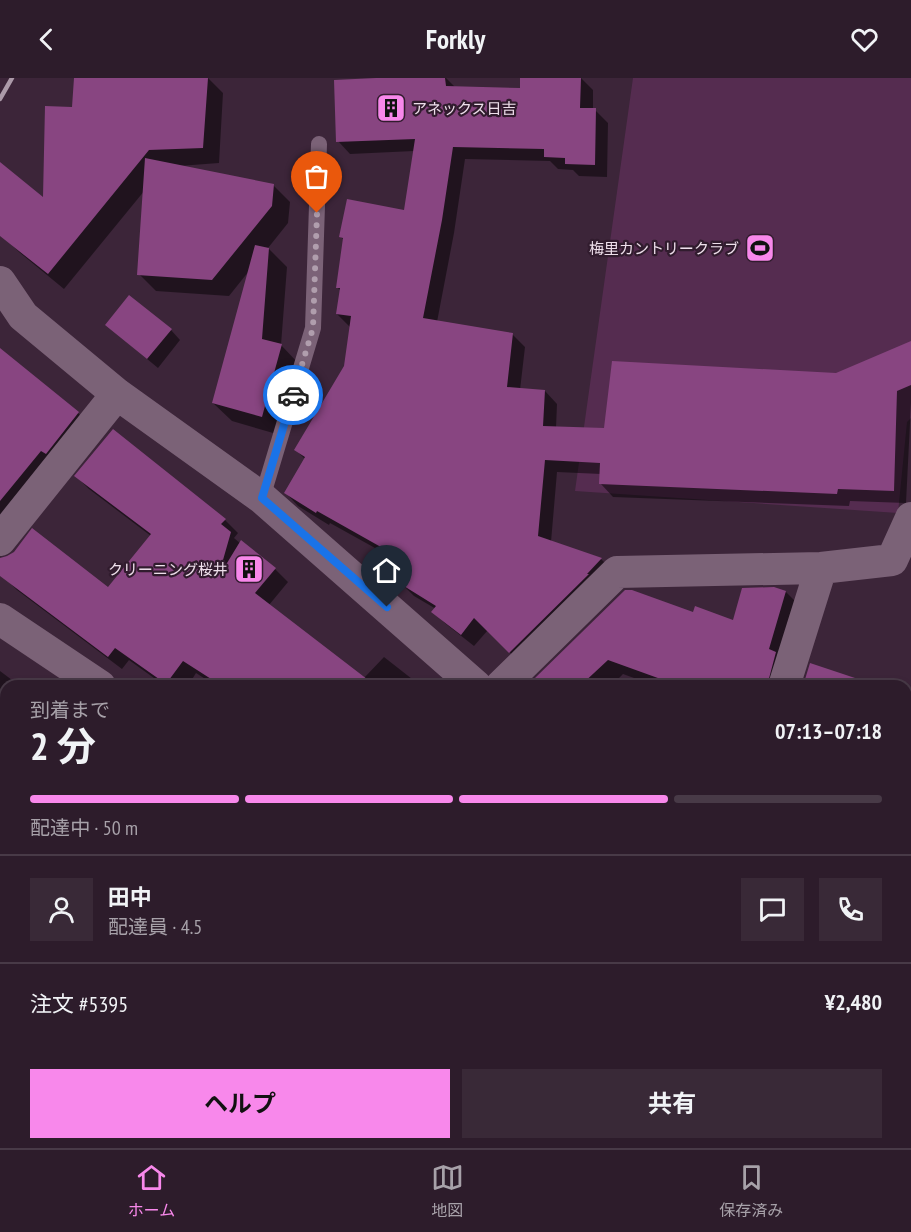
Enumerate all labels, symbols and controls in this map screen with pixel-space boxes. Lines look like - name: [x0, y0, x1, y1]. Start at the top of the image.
- text: Forkly: [426, 22, 485, 56]
- icon: back: [30, 23, 63, 56]
- icon: heart: [848, 23, 881, 56]
- building icon: アネックス日吉: [375, 92, 407, 124]
- place label: アネックス日吉: [412, 99, 517, 118]
- pin: [291, 151, 342, 213]
- icon: bag: [300, 160, 333, 193]
- sports icon: 梅里カントリークラブ: [744, 232, 776, 264]
- place label: 梅里カントリークラブ: [589, 239, 739, 258]
- courier: [263, 365, 323, 425]
- icon: car: [277, 379, 310, 412]
- pin: [361, 545, 412, 607]
- building icon: クリーニング桜井: [233, 553, 265, 585]
- icon: home: [370, 554, 403, 587]
- place label: クリーニング桜井: [108, 560, 228, 579]
- text: 到着まで: [30, 697, 110, 723]
- text: 07:13–07:18: [775, 717, 882, 745]
- text: 2 分: [30, 720, 96, 771]
- text: 配達中 · 50 m: [30, 815, 138, 841]
- button: person: [30, 878, 93, 941]
- button: chat: [741, 878, 804, 941]
- button: phone: [819, 878, 882, 941]
- text: 田中: [108, 883, 152, 911]
- text: 配達員 · 4.5: [108, 914, 202, 940]
- text: ¥2,480: [825, 988, 882, 1016]
- text: 注文 #5395: [30, 990, 128, 1018]
- button: ヘルプ: [30, 1069, 450, 1138]
- button: 共有: [462, 1069, 882, 1138]
- tab: ホーム: [128, 1161, 175, 1221]
- tab: 地図: [431, 1161, 464, 1221]
- tab: 保存済み: [719, 1161, 783, 1221]

